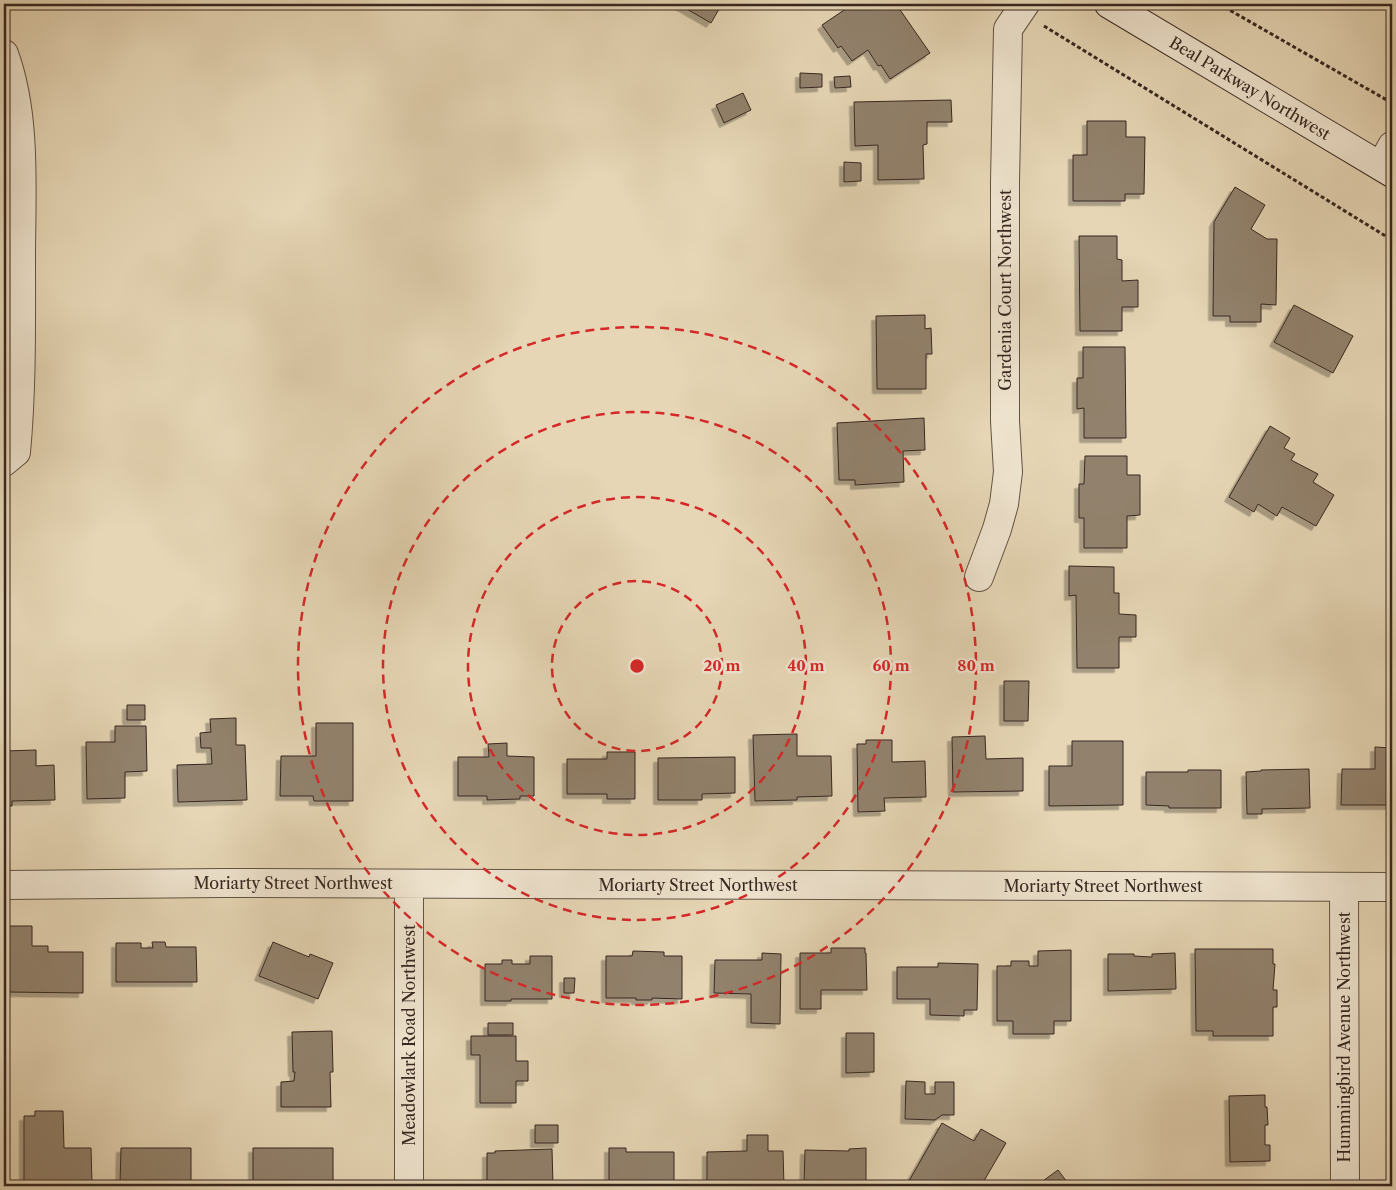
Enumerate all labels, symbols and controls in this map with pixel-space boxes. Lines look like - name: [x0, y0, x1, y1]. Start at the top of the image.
- street label: Beal Parkway Northwest: [1166, 32, 1334, 144]
- street label: Gardenia Court Northwest: [995, 189, 1015, 391]
- text: 20 m: [703, 656, 741, 675]
- text: 40 m: [787, 656, 825, 675]
- text: 60 m: [872, 656, 910, 675]
- text: 80 m: [957, 656, 995, 675]
- centre of rings: [628, 657, 646, 675]
- street label: Moriarty Street Northwest: [193, 873, 393, 893]
- street label: Moriarty Street Northwest: [598, 875, 798, 895]
- street label: Moriarty Street Northwest: [1003, 876, 1203, 896]
- street label: Hummingbird Avenue Northwest: [1334, 911, 1354, 1162]
- street label: Meadowlark Road Northwest: [399, 924, 419, 1146]

